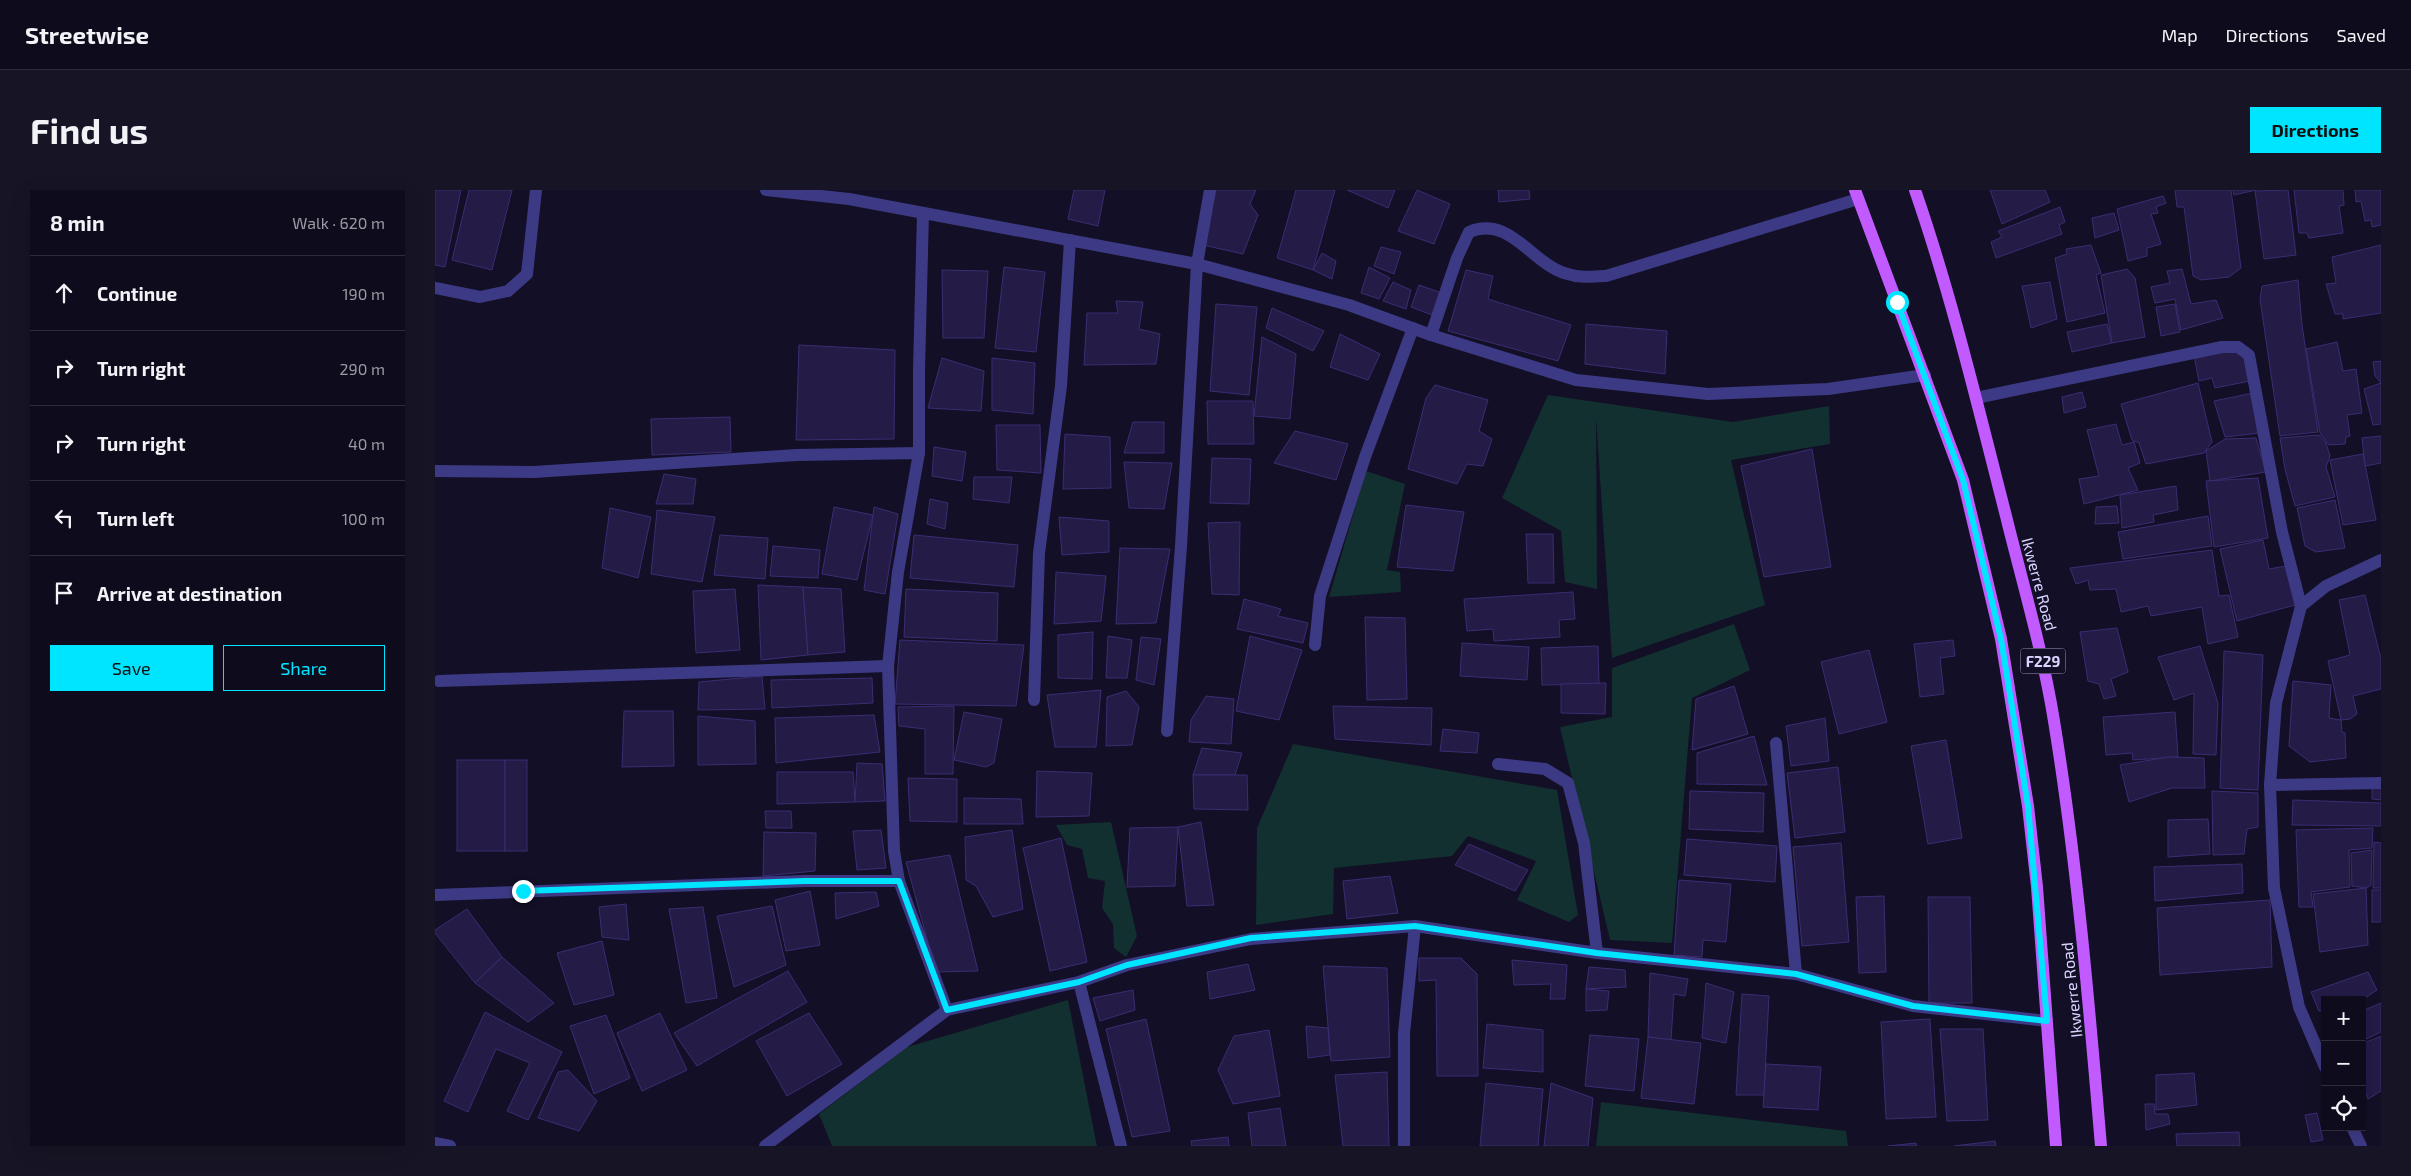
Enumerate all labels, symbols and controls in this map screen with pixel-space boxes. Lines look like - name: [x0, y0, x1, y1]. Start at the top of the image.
- text: Streetwise: [25, 20, 149, 49]
- text: Map: [2161, 24, 2198, 46]
- text: Directions: [2226, 24, 2309, 46]
- text: Saved: [2337, 24, 2386, 46]
- button: Directions: [2250, 107, 2381, 153]
- text: Find us: [30, 109, 148, 151]
- text: 8 min: [50, 210, 105, 235]
- text: Walk · 620 m: [292, 213, 385, 232]
- icon: ahead: [50, 279, 78, 307]
- text: Continue: [97, 282, 177, 305]
- text: 190 m: [342, 284, 385, 303]
- route start: [1886, 291, 1909, 314]
- icon: right: [50, 354, 78, 382]
- text: Turn right: [97, 357, 185, 380]
- text: 290 m: [340, 359, 385, 378]
- icon: right: [50, 429, 78, 457]
- text: Turn right: [97, 432, 185, 455]
- text: 40 m: [348, 434, 385, 453]
- icon: left: [50, 504, 78, 532]
- text: Turn left: [97, 507, 174, 530]
- text: 100 m: [342, 509, 385, 528]
- street label: Ikwerre Road: [2018, 535, 2062, 633]
- icon: arrive: [50, 579, 78, 607]
- text: Arrive at destination: [97, 582, 282, 605]
- button: Save: [50, 645, 213, 691]
- button: Share: [223, 645, 385, 691]
- road number: F229: [2021, 648, 2065, 674]
- route end: [512, 880, 535, 903]
- street label: Ikwerre Road: [2057, 941, 2085, 1039]
- map controls: [2321, 996, 2366, 1131]
- button: +: [2321, 996, 2366, 1041]
- button: −: [2321, 1041, 2366, 1086]
- button: locate: [2321, 1086, 2366, 1131]

